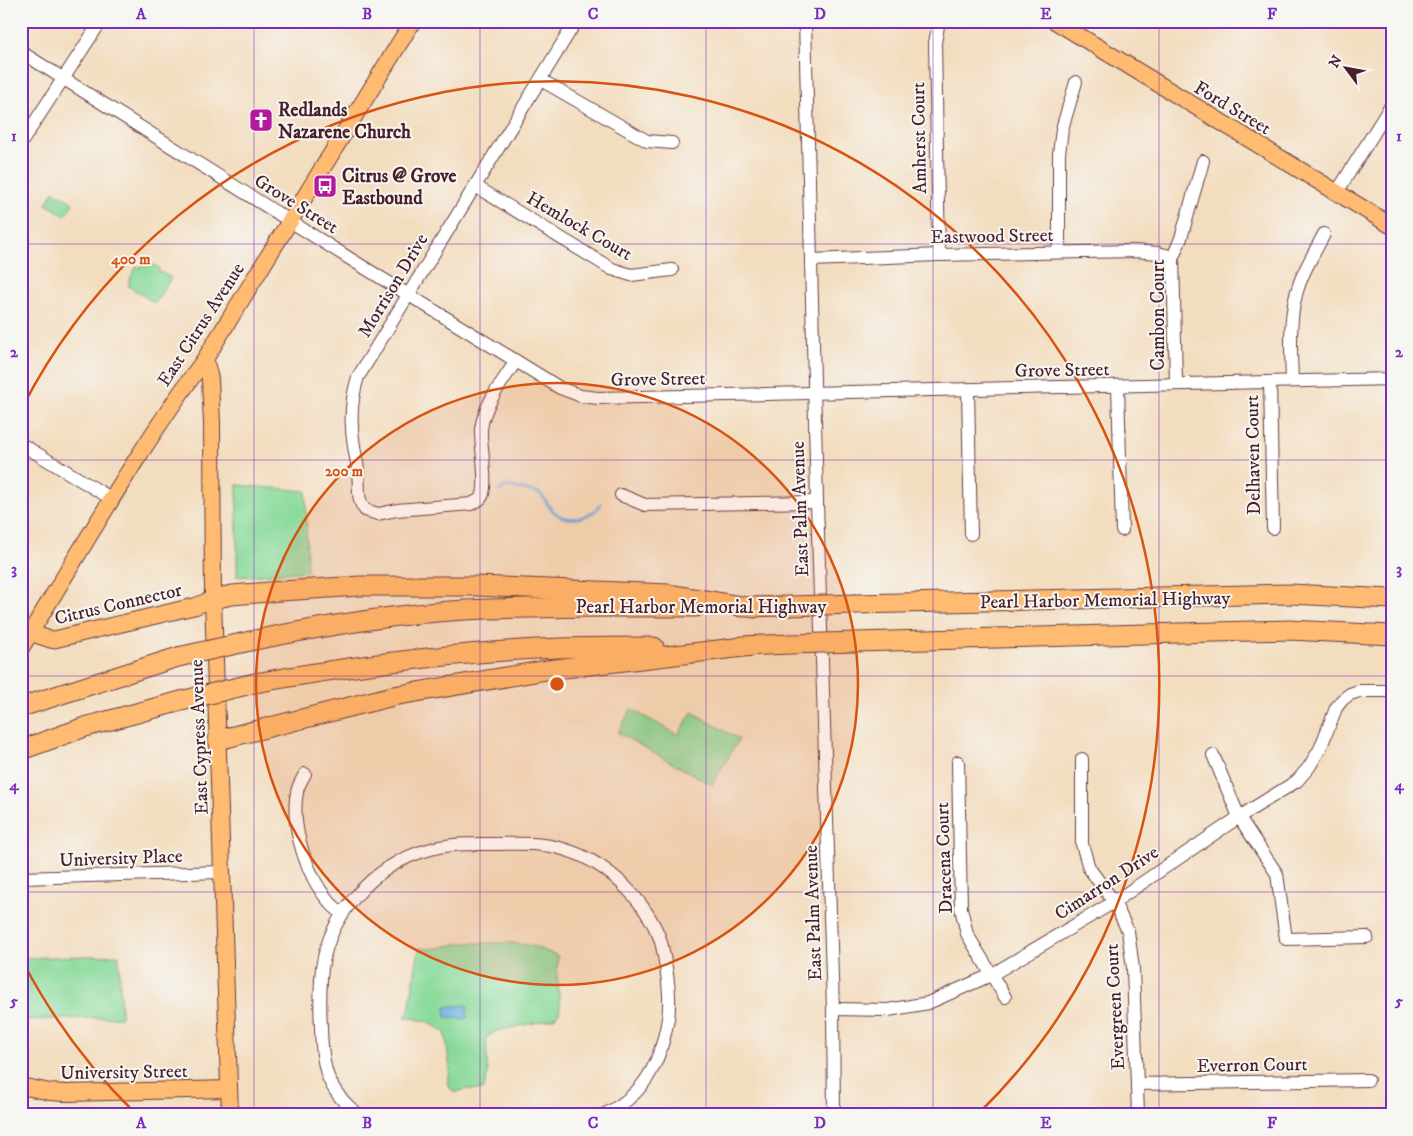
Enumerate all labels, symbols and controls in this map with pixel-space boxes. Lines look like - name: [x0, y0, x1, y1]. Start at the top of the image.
- text: A: [135, 4, 147, 24]
- text: B: [362, 4, 372, 24]
- text: C: [588, 4, 598, 24]
- text: D: [814, 4, 826, 24]
- text: E: [1040, 4, 1052, 24]
- text: F: [1267, 4, 1277, 24]
- north arrow: [1320, 42, 1370, 92]
- text: N: [1325, 52, 1347, 71]
- street label: Ford Street: [1190, 76, 1275, 140]
- street label: Amherst Court: [907, 82, 932, 194]
- place label: Redlands Nazarene Church: [278, 99, 412, 144]
- church icon: Redlands Nazarene Church: [248, 107, 274, 133]
- text: 1: [11, 126, 17, 146]
- text: 1: [1396, 126, 1402, 146]
- place label: Citrus @ Grove Eastbound: [342, 165, 457, 210]
- street label: Grove Street: [250, 169, 342, 239]
- bus stop icon: Citrus @ Grove Eastbound: [312, 173, 338, 199]
- street label: Hemlock Court: [522, 187, 636, 266]
- street label: Eastwood Street: [930, 224, 1054, 249]
- street label: Morrison Drive: [353, 230, 433, 342]
- text: 400 m: [110, 250, 151, 269]
- street label: East Citrus Avenue: [153, 259, 250, 391]
- street label: Cambon Court: [1147, 259, 1170, 371]
- text: 2: [10, 342, 19, 362]
- text: 2: [1395, 342, 1404, 362]
- street label: Grove Street: [1014, 358, 1110, 383]
- street label: Grove Street: [610, 367, 706, 392]
- street label: Delhaven Court: [1241, 395, 1266, 515]
- street label: East Palm Avenue: [787, 440, 814, 577]
- text: 200 m: [325, 462, 364, 481]
- text: 3: [11, 559, 17, 579]
- text: 3: [1396, 559, 1402, 579]
- street label: Citrus Connector: [52, 579, 184, 630]
- street label: Pearl Harbor Memorial Highway: [979, 587, 1232, 614]
- street label: Pearl Harbor Memorial Highway: [576, 596, 827, 619]
- street label: East Cypress Avenue: [185, 659, 214, 815]
- centre of rings: [548, 675, 566, 693]
- text: 4: [8, 775, 19, 795]
- text: 4: [1393, 775, 1404, 795]
- street label: Dracena Court: [931, 802, 958, 914]
- street label: Cimarron Drive: [1050, 841, 1163, 925]
- street label: East Palm Avenue: [800, 844, 827, 981]
- street label: University Place: [59, 845, 183, 872]
- street label: Evergreen Court: [1101, 943, 1130, 1071]
- text: 5: [9, 991, 18, 1011]
- text: 5: [1394, 991, 1403, 1011]
- street label: Everron Court: [1196, 1053, 1308, 1078]
- street label: University Street: [60, 1060, 188, 1085]
- text: A: [135, 1113, 147, 1133]
- text: B: [362, 1113, 372, 1133]
- text: C: [588, 1113, 598, 1133]
- text: D: [814, 1113, 826, 1133]
- text: E: [1040, 1113, 1052, 1133]
- text: F: [1267, 1113, 1277, 1133]

